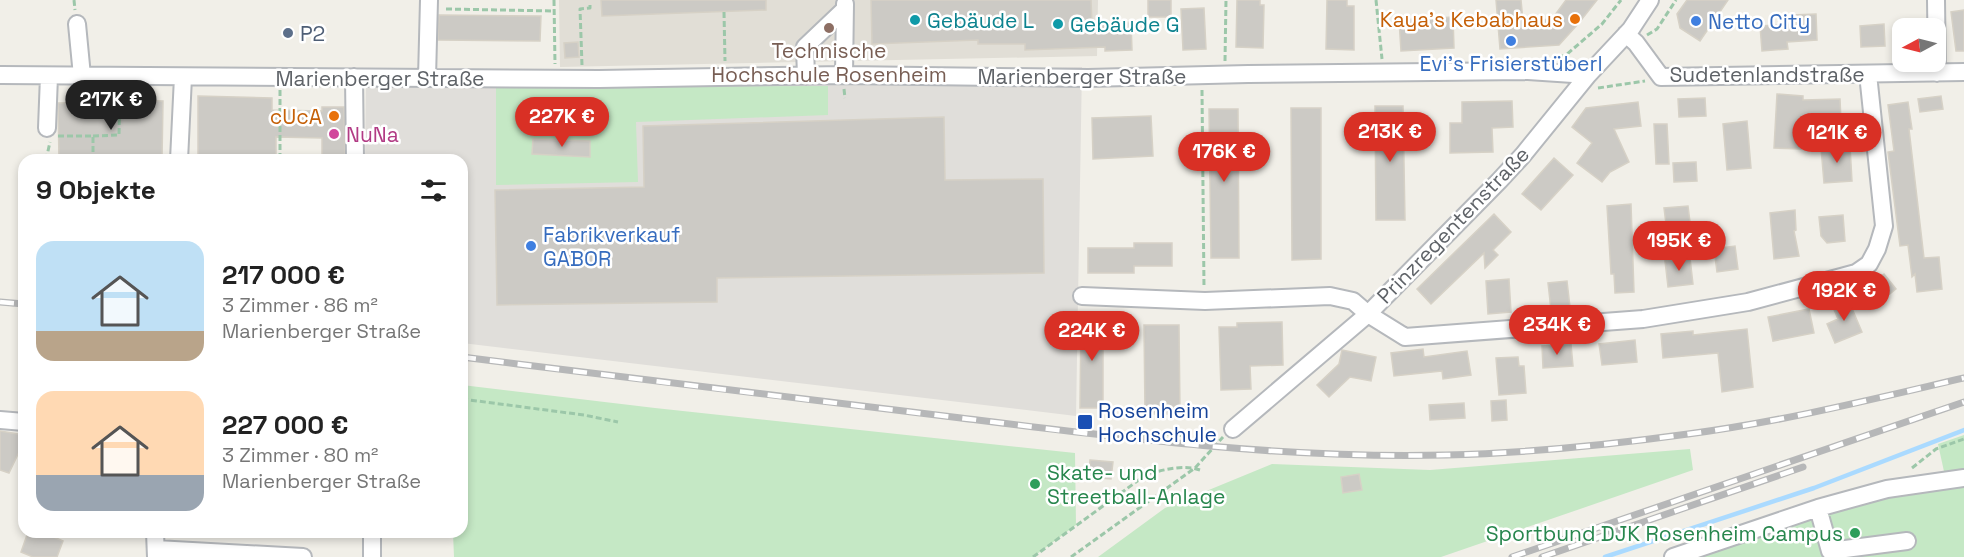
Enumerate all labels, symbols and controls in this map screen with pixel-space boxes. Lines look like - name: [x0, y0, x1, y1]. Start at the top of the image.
- place label: Kaya's Kebabhaus: [1380, 6, 1563, 33]
- place label: Gebäude L: [927, 7, 1034, 34]
- place label: Netto City: [1708, 8, 1810, 35]
- place label: Gebäude G: [1070, 11, 1180, 38]
- marker: Kaya's Kebabhaus: [1568, 12, 1582, 26]
- marker: Gebäude L: [908, 13, 922, 27]
- marker: Netto City: [1689, 14, 1703, 28]
- marker: Gebäude G: [1051, 17, 1065, 31]
- north arrow: [1892, 18, 1946, 72]
- map controls: [1892, 18, 1946, 72]
- place label: P2: [300, 20, 325, 47]
- marker: Technische Hochschule Rosenheim: [822, 21, 836, 35]
- marker: P2: [281, 26, 295, 40]
- marker: Evi's Frisierstüberl: [1504, 34, 1518, 48]
- place label: Technische Hochschule Rosenheim: [711, 37, 947, 88]
- place label: Evi's Frisierstüberl: [1419, 50, 1603, 77]
- street label: Sudetenlandstraße: [1669, 61, 1865, 88]
- street label: Marienberger Straße: [977, 63, 1187, 90]
- street label: Marienberger Straße: [275, 65, 485, 92]
- pin: 217K €: [62, 80, 160, 131]
- text: 217K €: [79, 86, 143, 112]
- pin: 227K €: [513, 97, 611, 148]
- place label: cUcA: [270, 103, 322, 130]
- text: 227K €: [529, 103, 595, 129]
- marker: cUcA: [327, 109, 341, 123]
- pin: 213K €: [1341, 112, 1439, 163]
- pin: 121K €: [1788, 113, 1886, 164]
- text: 213K €: [1358, 118, 1422, 144]
- text: 121K €: [1806, 119, 1868, 145]
- place label: NuNa: [346, 121, 399, 148]
- marker: NuNa: [327, 127, 341, 141]
- pin: 176K €: [1175, 132, 1273, 183]
- text: 176K €: [1192, 138, 1256, 164]
- street label: Prinzregentenstraße: [1371, 141, 1535, 309]
- text: 9 Objekte: [36, 173, 156, 207]
- icon: filters: [417, 174, 450, 207]
- place label: Fabrikverkauf GABOR: [543, 221, 680, 272]
- pin: 195K €: [1630, 221, 1728, 272]
- text: 195K €: [1647, 227, 1711, 253]
- marker: Fabrikverkauf GABOR: [524, 239, 538, 253]
- text: 217 000 €: [222, 258, 345, 292]
- icon: home: [84, 265, 156, 337]
- pin: 192K €: [1795, 271, 1893, 322]
- text: 192K €: [1812, 277, 1876, 303]
- text: 3 Zimmer · 86 m²: [222, 292, 378, 318]
- pin: 234K €: [1508, 305, 1606, 356]
- pin: 224K €: [1043, 311, 1141, 362]
- text: 234K €: [1523, 311, 1591, 337]
- text: 224K €: [1058, 317, 1126, 343]
- text: Marienberger Straße: [222, 318, 421, 344]
- place label: Rosenheim Hochschule: [1098, 397, 1217, 448]
- text: 227 000 €: [222, 408, 348, 442]
- marker: Rosenheim Hochschule: [1076, 413, 1094, 431]
- icon: home: [84, 415, 156, 487]
- text: 3 Zimmer · 80 m²: [222, 442, 378, 468]
- place label: Skate- und Streetball-Anlage: [1047, 459, 1225, 510]
- text: Marienberger Straße: [222, 468, 421, 494]
- marker: Skate- und Streetball-Anlage: [1028, 477, 1042, 491]
- place label: Sportbund DJK Rosenheim Campus: [1486, 520, 1843, 547]
- marker: Sportbund DJK Rosenheim Campus: [1848, 526, 1862, 540]

